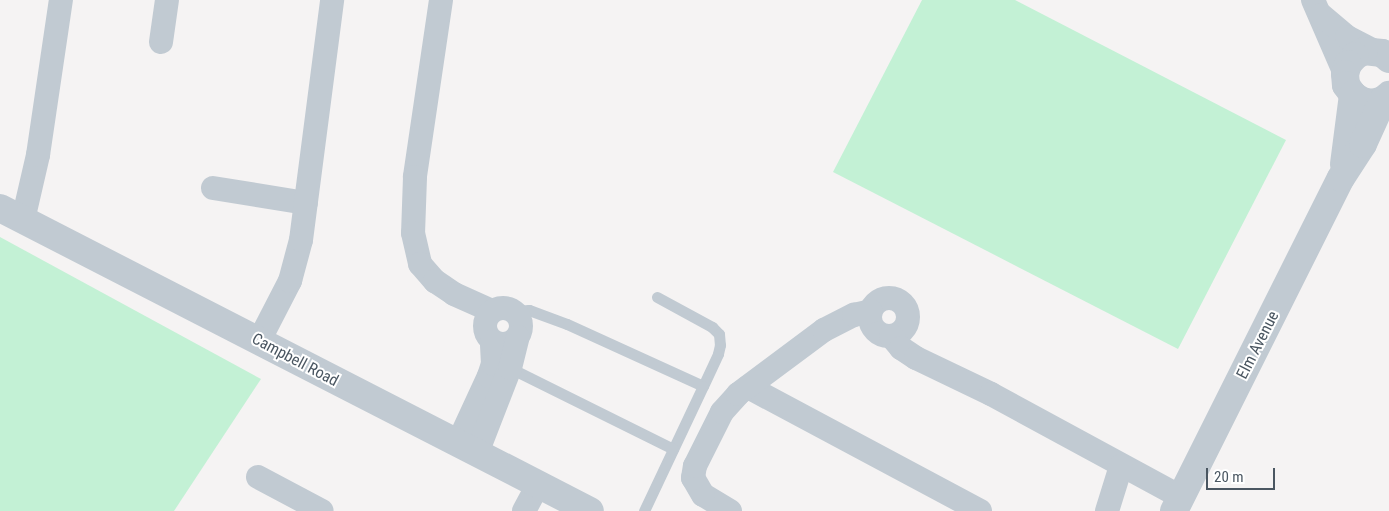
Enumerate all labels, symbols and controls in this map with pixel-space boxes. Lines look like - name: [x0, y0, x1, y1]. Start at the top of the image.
- street label: Elm Avenue: [1233, 308, 1283, 382]
- street label: Campbell Road: [248, 329, 342, 391]
- scale bar: [1209, 458, 1278, 490]
- text: 20 m: [1214, 468, 1244, 486]

